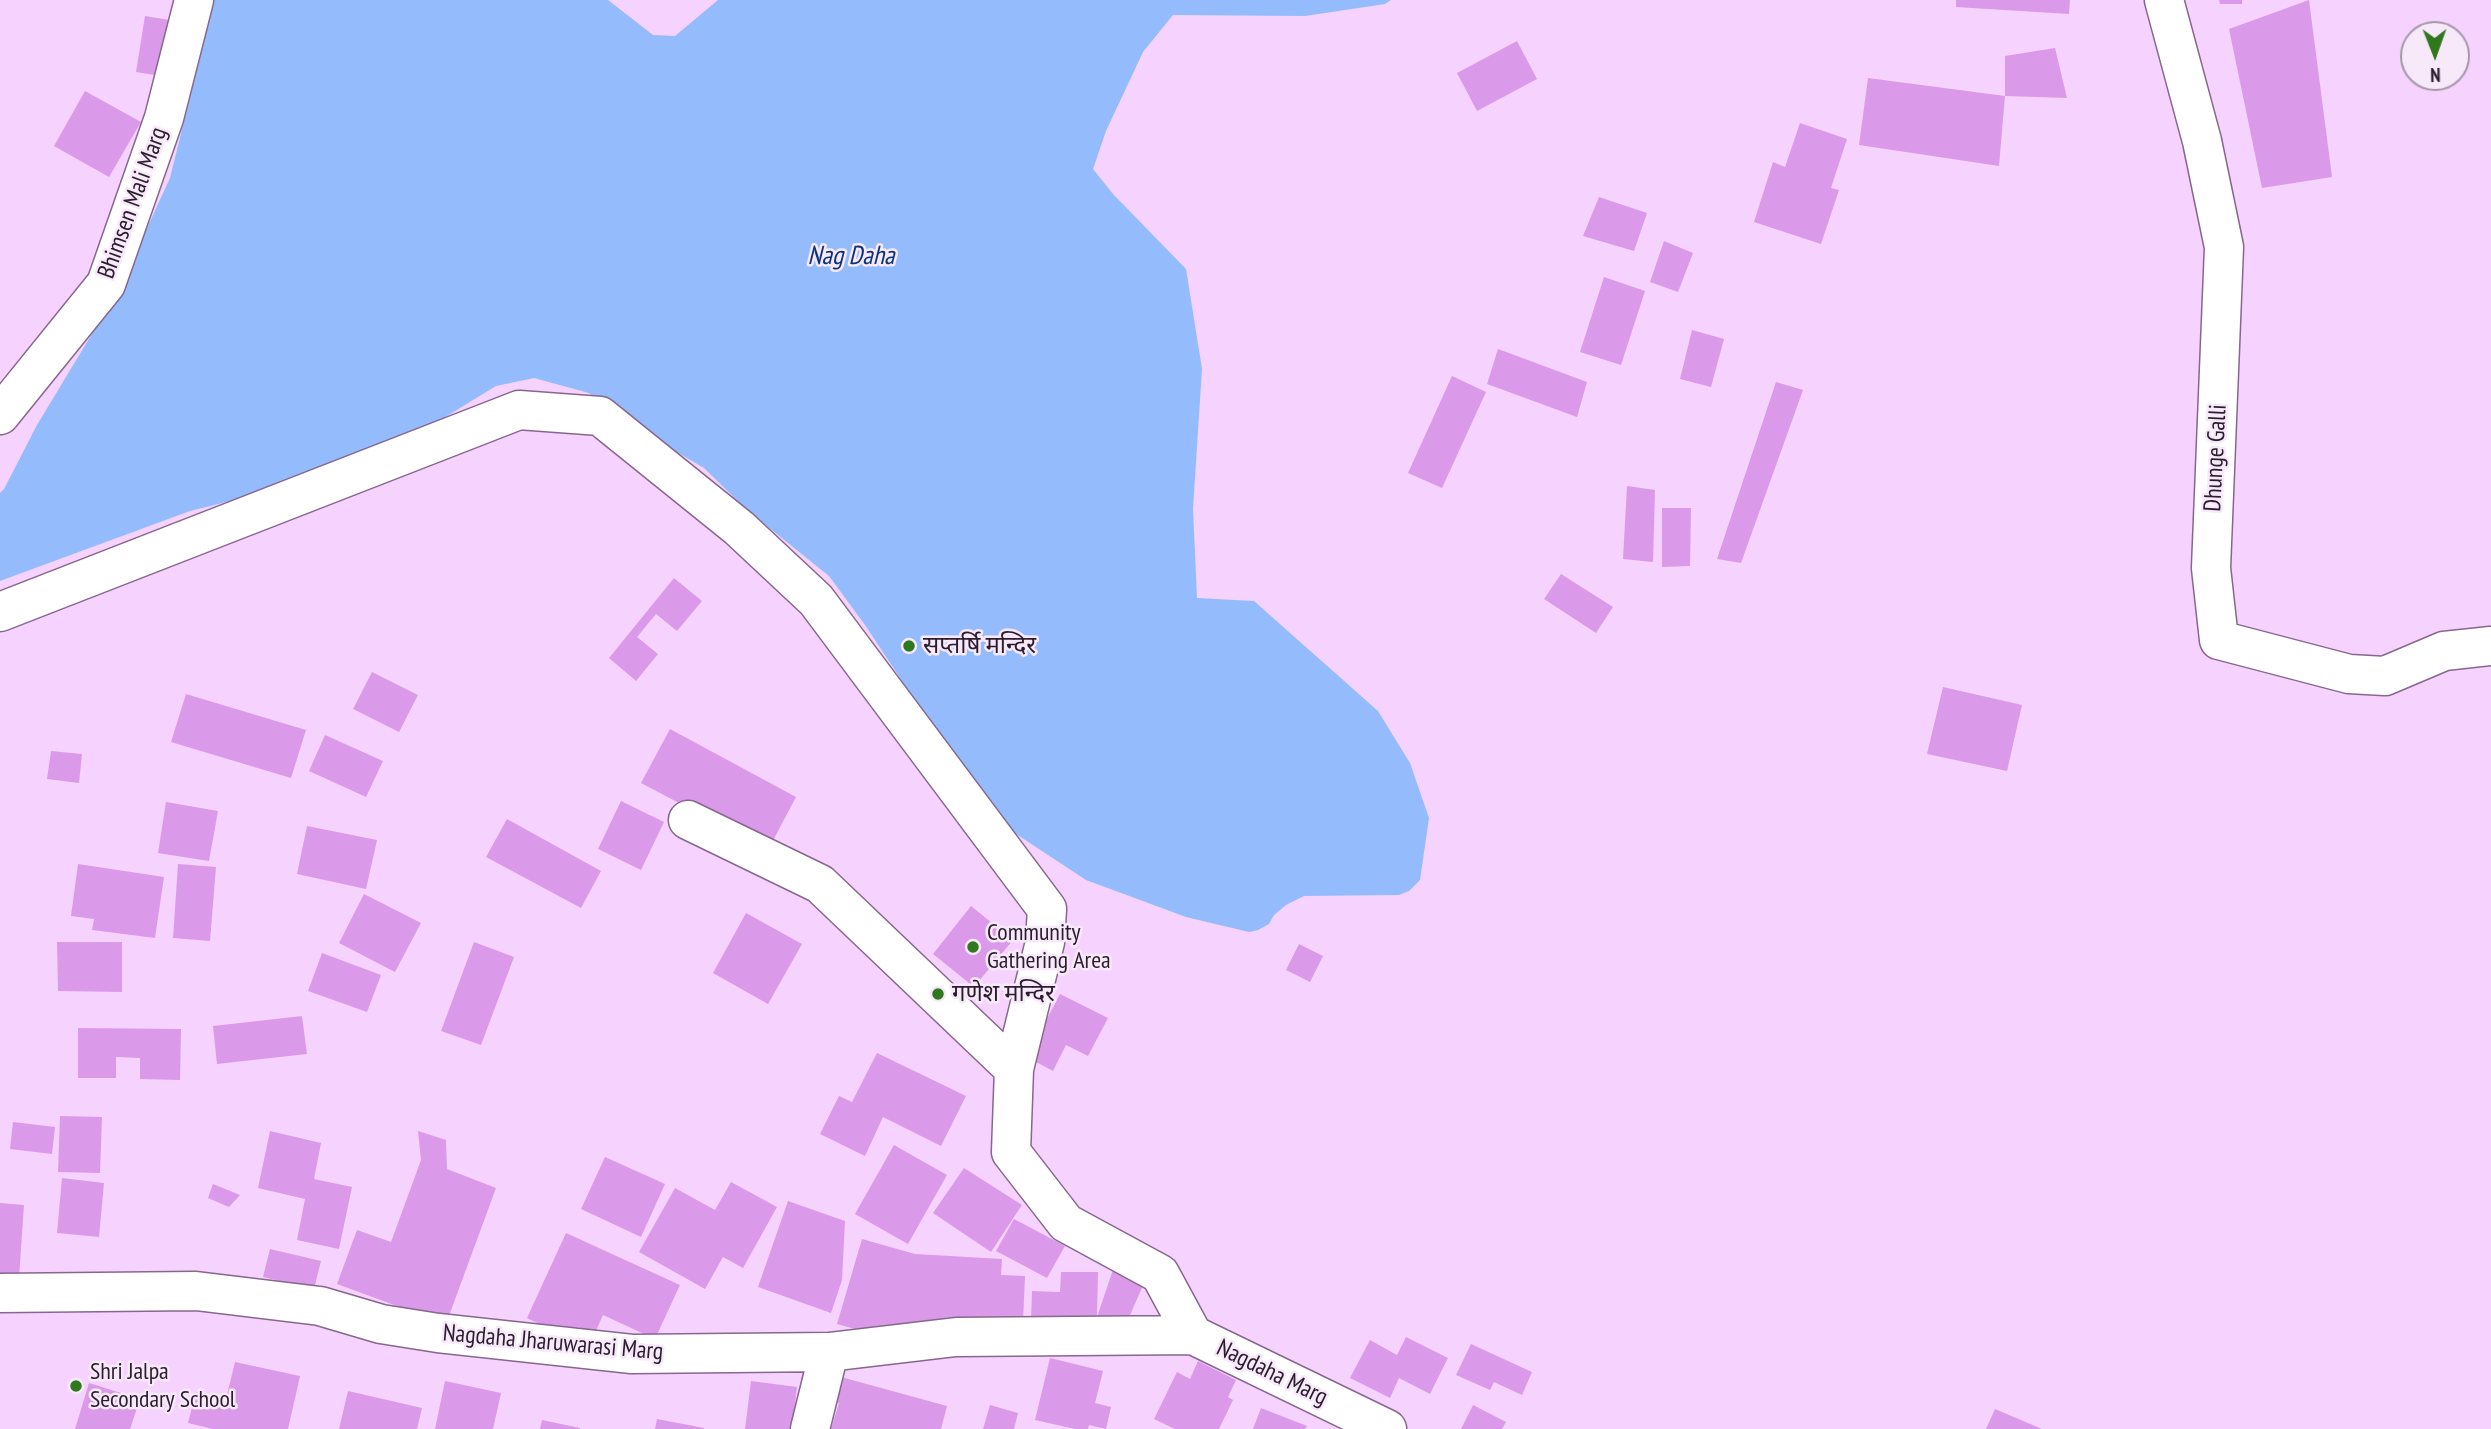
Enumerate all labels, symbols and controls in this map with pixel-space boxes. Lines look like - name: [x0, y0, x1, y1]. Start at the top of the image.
- north arrow: [2400, 21, 2470, 91]
- text: N: [2430, 63, 2441, 87]
- street label: Bhimsen Mali Marg: [92, 123, 174, 283]
- water label: Nag Daha: [807, 241, 895, 273]
- street label: Dhunge Galli: [2199, 404, 2233, 512]
- place label: सप्तर्षि मन्दिर: [923, 632, 1036, 660]
- marker: सप्तर्षि मन्दिर: [901, 638, 917, 654]
- place label: Community Gathering Area: [987, 919, 1111, 975]
- marker: Community Gathering Area: [965, 939, 981, 955]
- place label: गणेश मन्दिर: [952, 980, 1055, 1008]
- marker: गणेश मन्दिर: [930, 986, 946, 1002]
- street label: Nagdaha Jharuwarasi Marg: [442, 1319, 664, 1367]
- street label: Nagdaha Marg: [1212, 1334, 1332, 1412]
- place label: Shri Jalpa Secondary School: [90, 1358, 235, 1414]
- marker: Shri Jalpa Secondary School: [68, 1378, 84, 1394]

